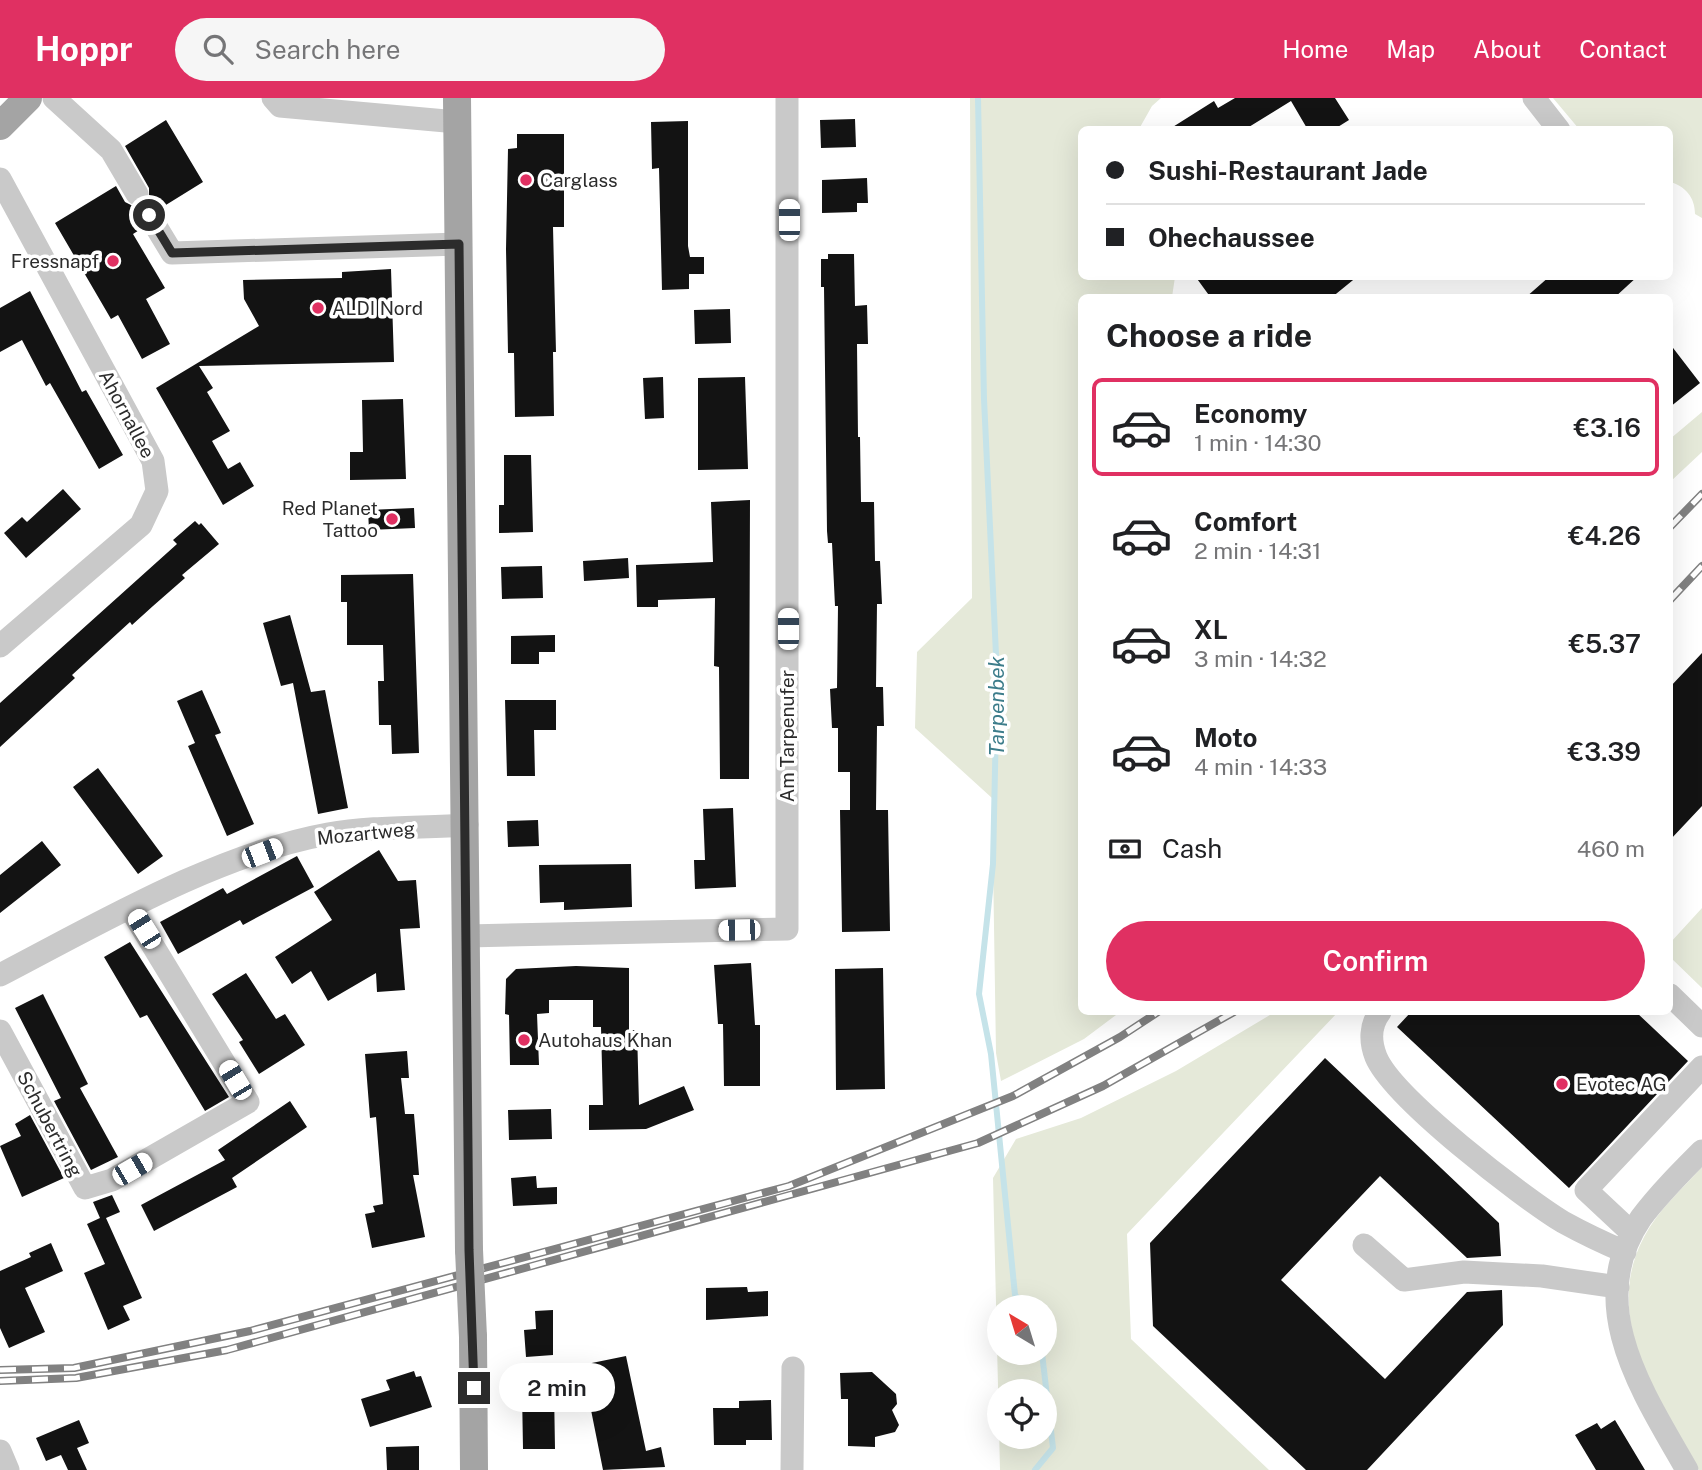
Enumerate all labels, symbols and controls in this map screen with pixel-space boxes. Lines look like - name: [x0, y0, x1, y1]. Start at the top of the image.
- search box: [175, 18, 665, 81]
- text: Hoppr: [35, 30, 133, 68]
- icon: search: [199, 30, 237, 68]
- text: Search here: [255, 34, 401, 65]
- text: Home: [1282, 35, 1348, 63]
- text: Map: [1386, 35, 1435, 63]
- text: About: [1473, 35, 1541, 63]
- text: Contact: [1579, 35, 1667, 63]
- text: Sushi-Restaurant Jade: [1148, 155, 1428, 186]
- place label: Carglass: [540, 169, 618, 191]
- marker: Carglass: [518, 172, 534, 188]
- route start: [133, 199, 165, 231]
- car: [779, 199, 800, 241]
- text: Ohechaussee: [1148, 222, 1315, 253]
- place label: Fressnapf: [11, 250, 99, 272]
- marker: Fressnapf: [105, 253, 121, 269]
- place label: ALDI Nord: [332, 297, 423, 319]
- marker: ALDI Nord: [310, 300, 326, 316]
- text: Choose a ride: [1106, 317, 1312, 354]
- street label: Ahornallee: [95, 366, 159, 462]
- icon: car: [1110, 396, 1173, 459]
- text: Economy: [1194, 398, 1307, 429]
- text: €3.16: [1574, 412, 1641, 443]
- text: 1 min · 14:30: [1194, 429, 1322, 456]
- place label: Red Planet Tattoo: [282, 497, 378, 541]
- icon: car: [1110, 504, 1173, 567]
- text: Comfort: [1194, 506, 1297, 537]
- marker: Red Planet Tattoo: [384, 511, 400, 527]
- text: €4.26: [1568, 520, 1641, 551]
- text: 2 min · 14:31: [1194, 537, 1321, 564]
- car: [778, 608, 799, 650]
- icon: car: [1110, 612, 1173, 675]
- text: XL: [1194, 614, 1228, 645]
- text: €5.37: [1569, 628, 1641, 659]
- text: 3 min · 14:32: [1194, 645, 1327, 672]
- water label: Tarpenbek: [984, 655, 1009, 756]
- street label: Am Tarpenufer: [776, 670, 798, 802]
- icon: car: [1110, 720, 1173, 783]
- text: Moto: [1194, 722, 1257, 753]
- text: €3.39: [1568, 736, 1641, 767]
- text: 4 min · 14:33: [1194, 753, 1327, 780]
- street label: Mozartweg: [316, 817, 416, 849]
- icon: cash: [1106, 830, 1144, 868]
- text: Cash: [1162, 833, 1222, 864]
- text: 460 m: [1577, 835, 1645, 862]
- car: [239, 836, 286, 870]
- car: [124, 906, 165, 952]
- car: [718, 919, 761, 941]
- button: Confirm: [1106, 921, 1645, 1001]
- place label: Autohaus Khan: [538, 1029, 672, 1051]
- marker: Autohaus Khan: [516, 1032, 532, 1048]
- car: [216, 1057, 255, 1103]
- street label: Schubertring: [13, 1067, 87, 1181]
- place label: Evotec AG: [1576, 1073, 1667, 1095]
- marker: Evotec AG: [1554, 1076, 1570, 1092]
- car: [109, 1149, 156, 1189]
- north arrow: [987, 1295, 1057, 1365]
- map controls: [987, 1295, 1057, 1449]
- callout: 2 min: [498, 1364, 614, 1412]
- route end: [458, 1372, 490, 1404]
- text: 2 min: [527, 1374, 587, 1401]
- button: locate: [987, 1379, 1057, 1449]

